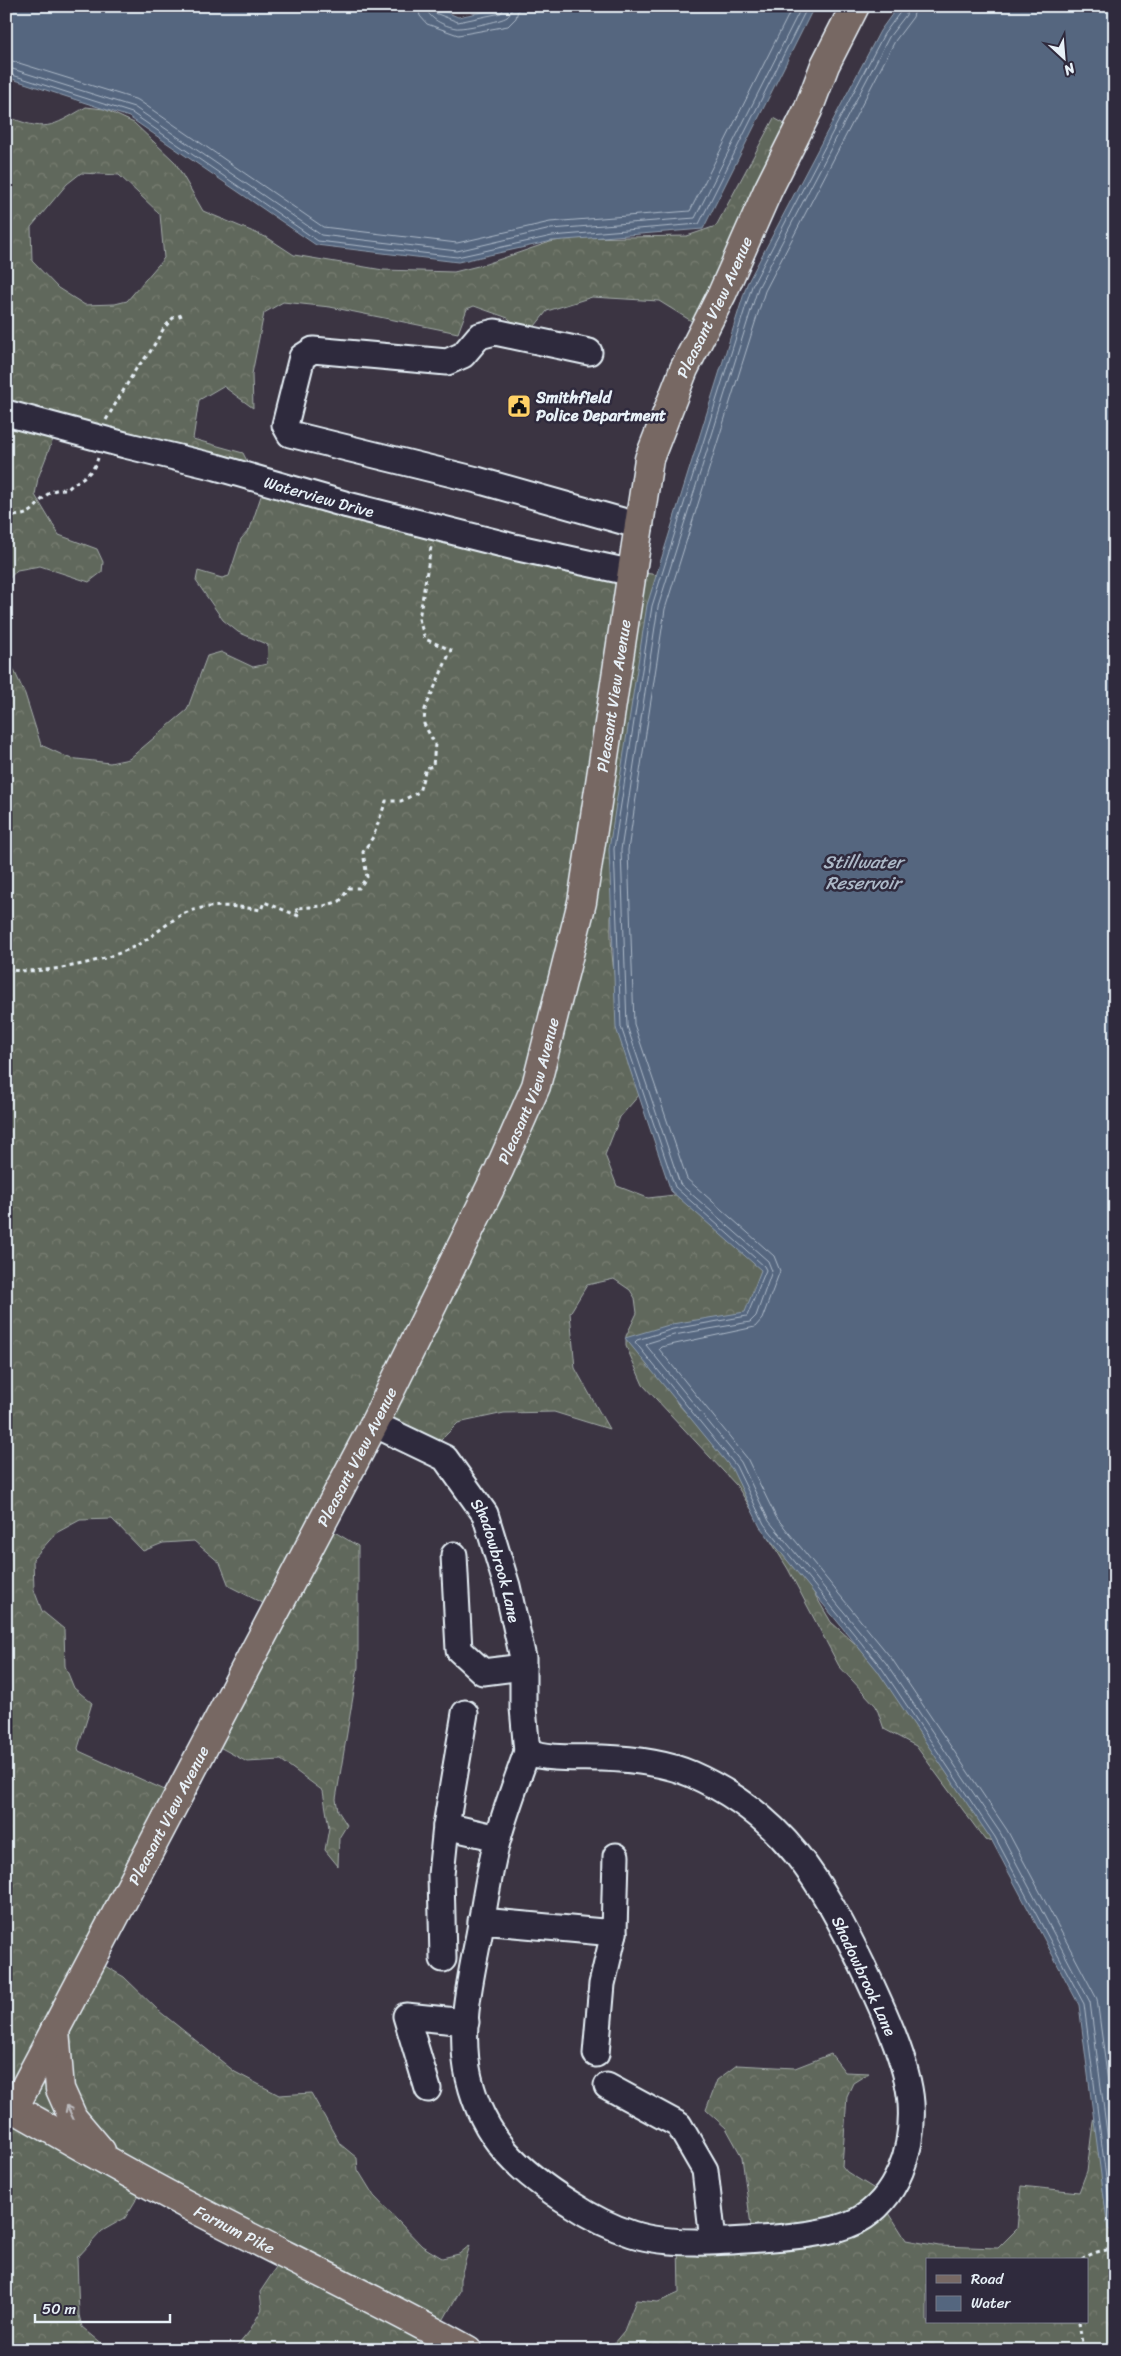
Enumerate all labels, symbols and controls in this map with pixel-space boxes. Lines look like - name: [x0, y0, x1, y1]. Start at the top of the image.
- north arrow: [1038, 32, 1088, 82]
- text: N: [1059, 55, 1080, 83]
- street label: Pleasant View Avenue: [667, 231, 760, 382]
- place label: Smithfield Police Department: [535, 383, 666, 430]
- public building icon: Smithfield Police Department: [506, 393, 532, 419]
- street label: Waterview Drive: [261, 467, 377, 526]
- street label: Pleasant View Avenue: [587, 617, 639, 774]
- water label: Stillwater Reservoir: [823, 846, 907, 899]
- street label: Pleasant View Avenue: [489, 1014, 567, 1169]
- street label: Pleasant View Avenue: [308, 1381, 405, 1532]
- street label: Shadowbrook Lane: [463, 1491, 529, 1626]
- street label: Pleasant View Avenue: [119, 1740, 217, 1890]
- street label: Shadowbrook Lane: [823, 1911, 905, 2041]
- one-way arrow: [65, 2105, 74, 2120]
- street label: Farnum Pike: [189, 2196, 280, 2262]
- legend: [926, 2258, 1088, 2324]
- text: Road: [971, 2266, 1004, 2292]
- text: Water: [971, 2290, 1011, 2316]
- scale bar: [35, 2291, 170, 2323]
- text: 50 m: [42, 2296, 77, 2322]

